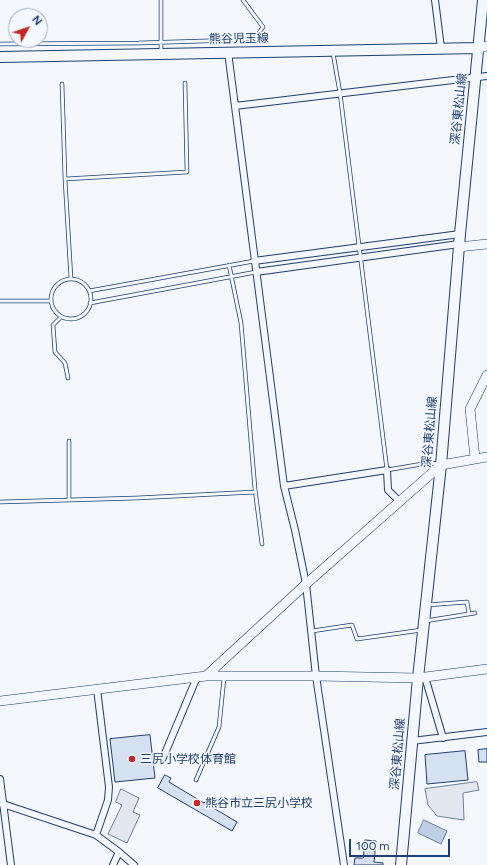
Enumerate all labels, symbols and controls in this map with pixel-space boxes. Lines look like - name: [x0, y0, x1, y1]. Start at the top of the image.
- north arrow: [8, 8, 48, 48]
- text: N: [29, 13, 45, 28]
- street label: 熊谷児玉線: [209, 31, 269, 47]
- street label: 深谷東松山線: [448, 72, 470, 146]
- street label: 深谷東松山線: [420, 396, 440, 468]
- street label: 深谷東松山線: [388, 718, 408, 790]
- place label: 三尻小学校体育館: [140, 752, 236, 766]
- marker: 三尻小学校体育館: [127, 754, 137, 764]
- place label: 熊谷市立三尻小学校: [205, 796, 313, 810]
- marker: 熊谷市立三尻小学校: [192, 798, 202, 808]
- scale bar: [351, 831, 452, 857]
- text: 100 m: [356, 839, 390, 853]

